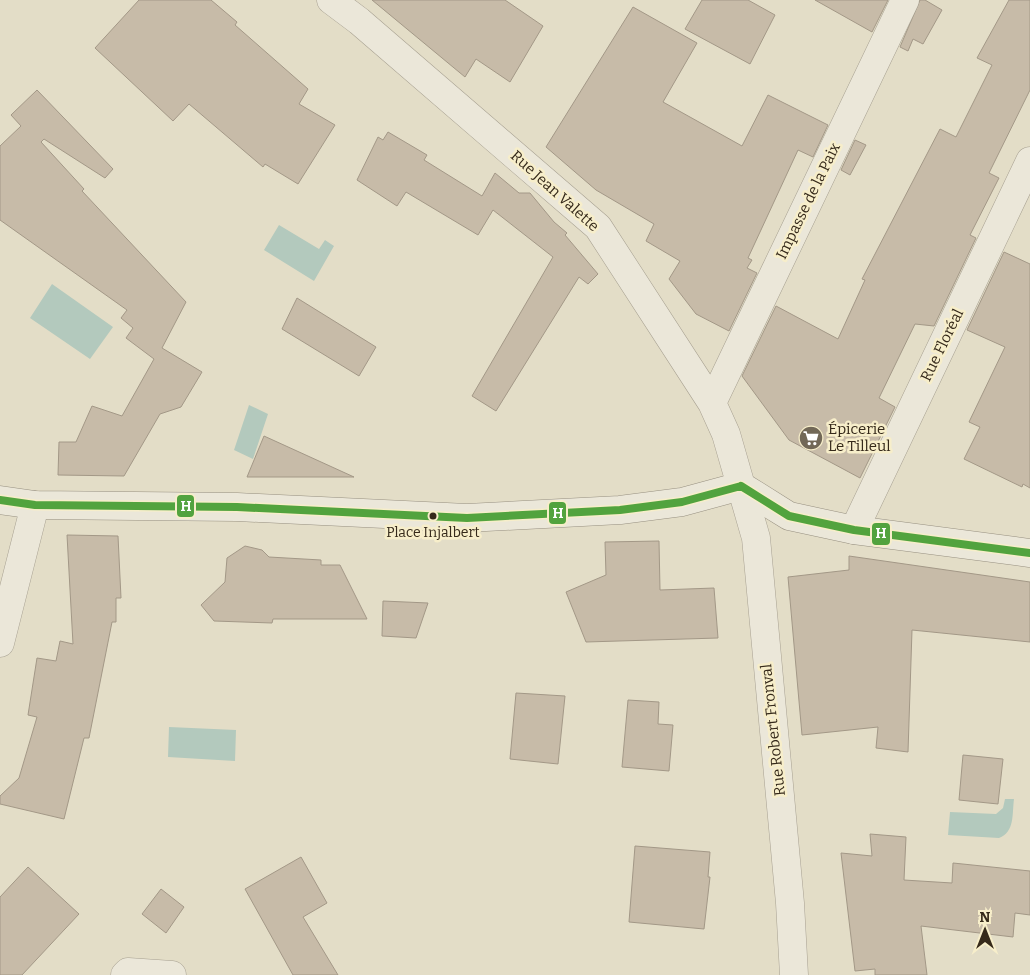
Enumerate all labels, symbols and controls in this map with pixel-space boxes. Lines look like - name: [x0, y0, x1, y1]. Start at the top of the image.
- street label: Impasse de la Paix: [772, 139, 844, 262]
- street label: Rue Jean Valette: [507, 147, 603, 235]
- street label: Rue Floréal: [917, 306, 967, 384]
- place label: Épicerie Le Tilleul: [828, 420, 891, 455]
- supermarket icon: Épicerie Le Tilleul: [798, 425, 824, 451]
- line badge: H: [176, 494, 195, 518]
- text: H: [180, 498, 192, 515]
- line badge: H: [548, 501, 567, 525]
- text: H: [552, 505, 564, 522]
- marker: Place Injalbert: [428, 511, 438, 521]
- line badge: H: [871, 522, 891, 546]
- place label: Place Injalbert: [386, 524, 480, 541]
- text: H: [875, 525, 887, 542]
- street label: Rue Robert Fronval: [757, 663, 789, 797]
- north arrow: [960, 905, 1010, 955]
- text: N: [980, 909, 991, 926]

